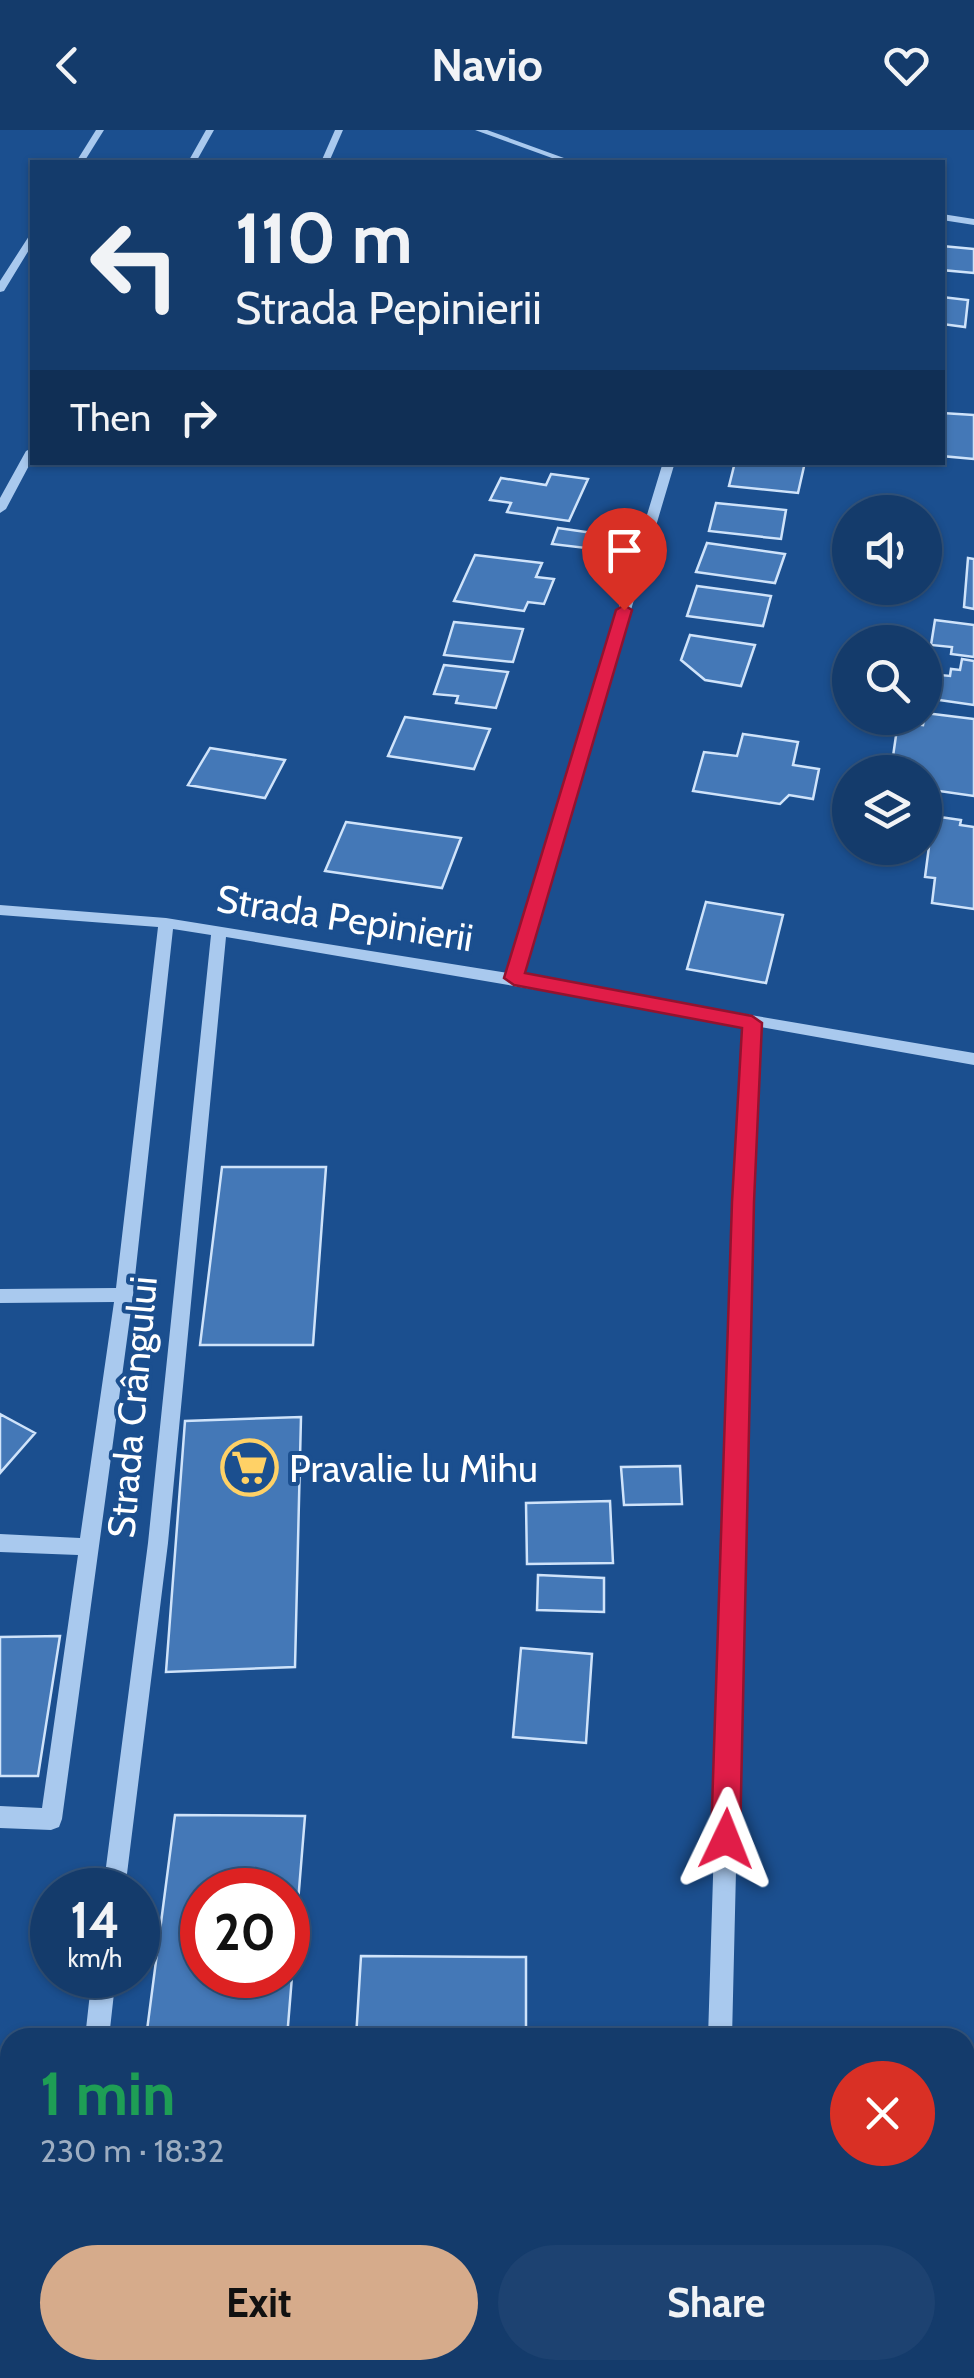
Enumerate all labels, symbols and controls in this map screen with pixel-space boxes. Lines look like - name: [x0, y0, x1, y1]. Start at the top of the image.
- icon: back: [40, 38, 95, 93]
- text: Navio: [431, 38, 543, 92]
- icon: heart: [879, 38, 934, 93]
- text: 110 m: [235, 195, 413, 281]
- icon: left: [70, 200, 200, 330]
- text: Strada Pepinierii: [235, 281, 542, 335]
- icon: right: [171, 390, 226, 445]
- text: Then: [70, 394, 151, 441]
- map controls: [832, 495, 942, 865]
- button: sound: [832, 495, 942, 605]
- pin: [582, 508, 667, 611]
- icon: arrive: [597, 523, 652, 578]
- button: search: [832, 625, 942, 735]
- button: layers: [832, 755, 942, 865]
- street label: Strada Pepinierii: [213, 875, 477, 961]
- street label: Strada Crângului: [97, 1274, 167, 1540]
- supermarket icon: Pravalie lu Mihu: [220, 1438, 280, 1498]
- place label: Pravalie lu Mihu: [289, 1445, 538, 1492]
- position arrow: [674, 1787, 778, 1891]
- speed limit sign: 20: [180, 1868, 310, 1998]
- text: 14: [70, 1890, 120, 1951]
- text: km/h: [68, 1943, 122, 1973]
- text: 1 min: [40, 2057, 175, 2130]
- button: close: [830, 2061, 935, 2166]
- text: 230 m · 18:32: [40, 2131, 224, 2170]
- button: Exit: [40, 2245, 478, 2360]
- button: Share: [498, 2245, 935, 2360]

